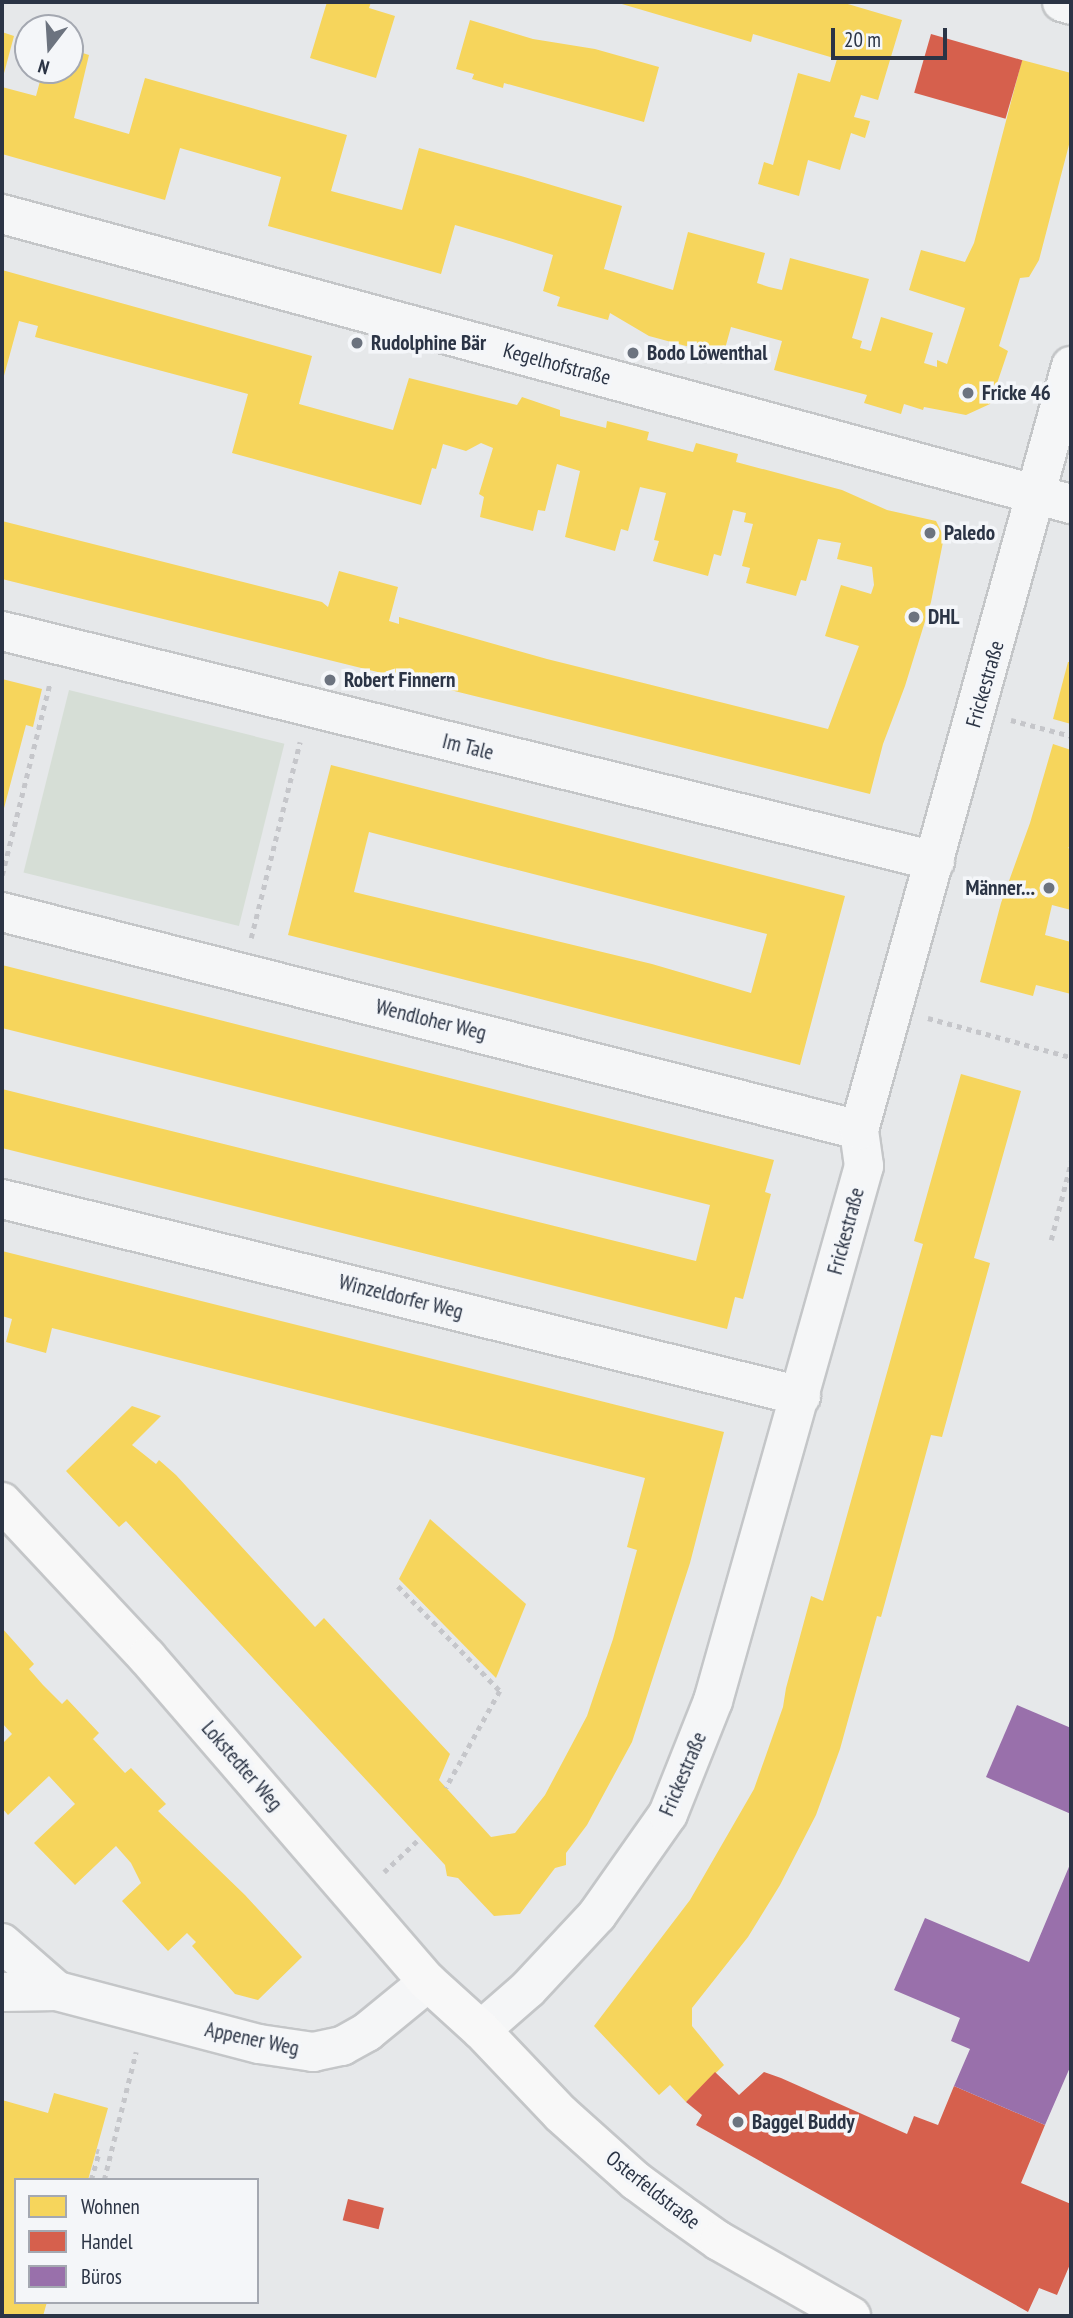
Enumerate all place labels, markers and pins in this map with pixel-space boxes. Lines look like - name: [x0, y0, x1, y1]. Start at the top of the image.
- place label: Rudolphine Bär: [371, 330, 486, 356]
- marker: Rudolphine Bär: [349, 335, 365, 351]
- place label: Bodo Löwenthal: [647, 340, 767, 366]
- marker: Bodo Löwenthal: [625, 345, 641, 361]
- place label: Fricke 46: [982, 380, 1051, 406]
- marker: Fricke 46: [960, 385, 976, 401]
- place label: Paledo: [944, 520, 995, 546]
- marker: Paledo: [922, 525, 938, 541]
- place label: DHL: [928, 604, 959, 630]
- marker: DHL: [906, 609, 922, 625]
- place label: Robert Finnern: [344, 667, 455, 693]
- marker: Robert Finnern: [322, 672, 338, 688]
- place label: Männer...: [965, 875, 1035, 901]
- marker: Männer...: [1041, 880, 1057, 896]
- place label: Baggel Buddy: [752, 2109, 855, 2135]
- marker: Baggel Buddy: [730, 2114, 746, 2130]

